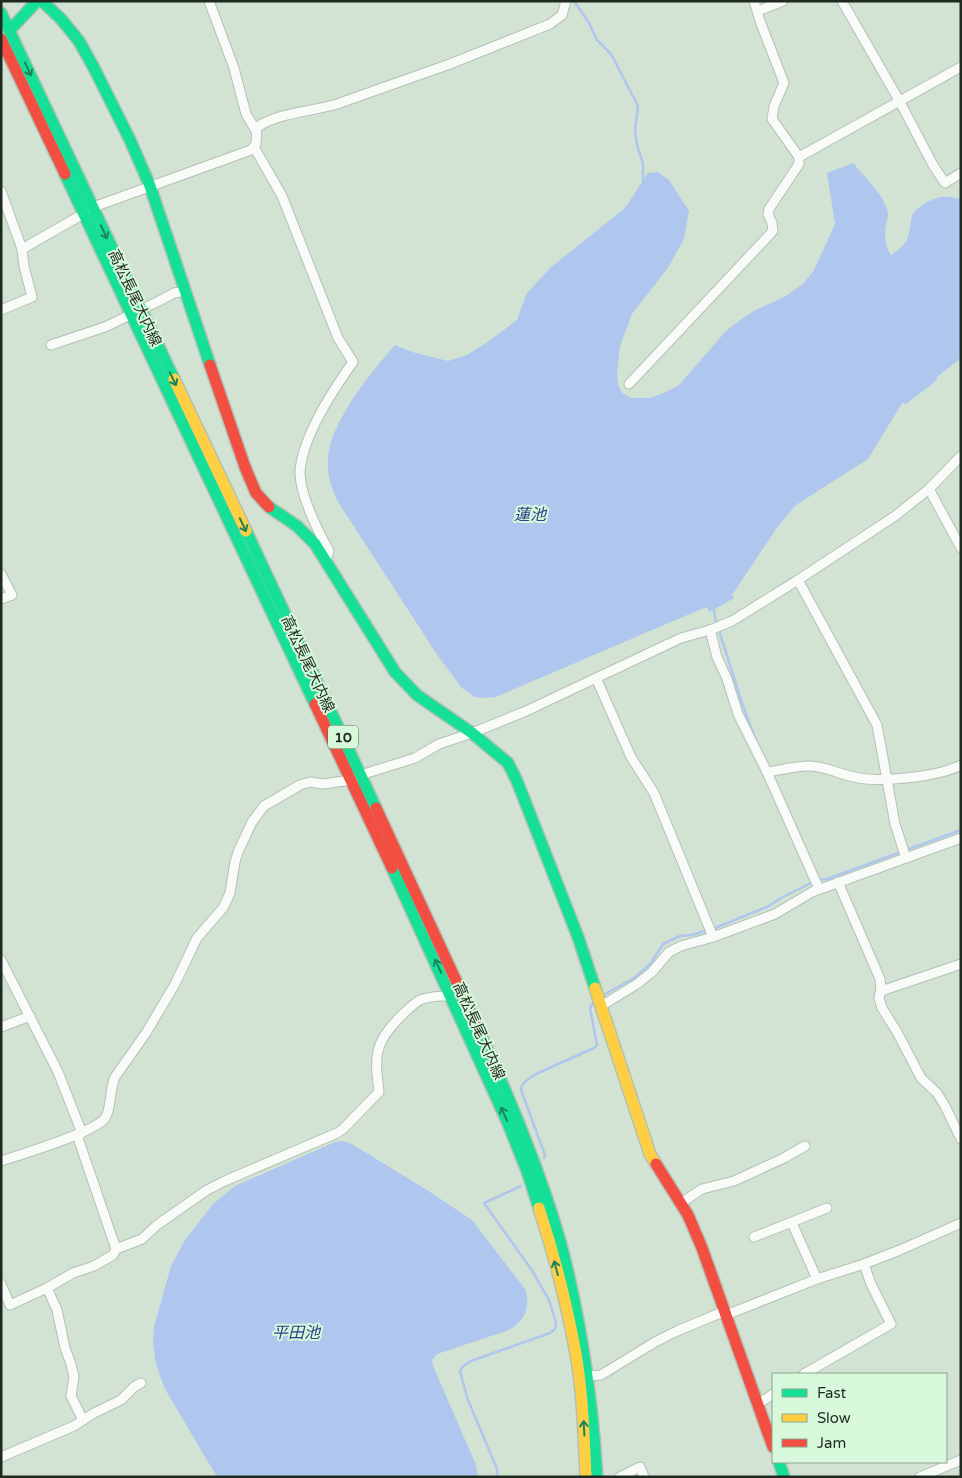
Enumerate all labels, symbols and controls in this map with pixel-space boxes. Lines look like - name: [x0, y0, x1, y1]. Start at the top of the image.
- one-way arrow: [23, 61, 33, 76]
- one-way arrow: [99, 224, 109, 239]
- street label: 高松長尾大内線: [105, 247, 165, 349]
- one-way arrow: [169, 371, 179, 386]
- water label: 蓮池: [514, 505, 548, 525]
- one-way arrow: [238, 518, 248, 533]
- street label: 高松長尾大内線: [278, 613, 338, 715]
- road number: 10: [328, 726, 358, 749]
- one-way arrow: [432, 959, 442, 974]
- street label: 高松長尾大内線: [449, 979, 509, 1083]
- one-way arrow: [499, 1107, 509, 1122]
- one-way arrow: [551, 1261, 560, 1277]
- water label: 平田池: [272, 1323, 322, 1343]
- legend: [772, 1373, 947, 1463]
- text: Fast: [817, 1384, 847, 1402]
- text: Slow: [817, 1409, 851, 1427]
- one-way arrow: [579, 1420, 588, 1436]
- text: Jam: [817, 1434, 846, 1452]

